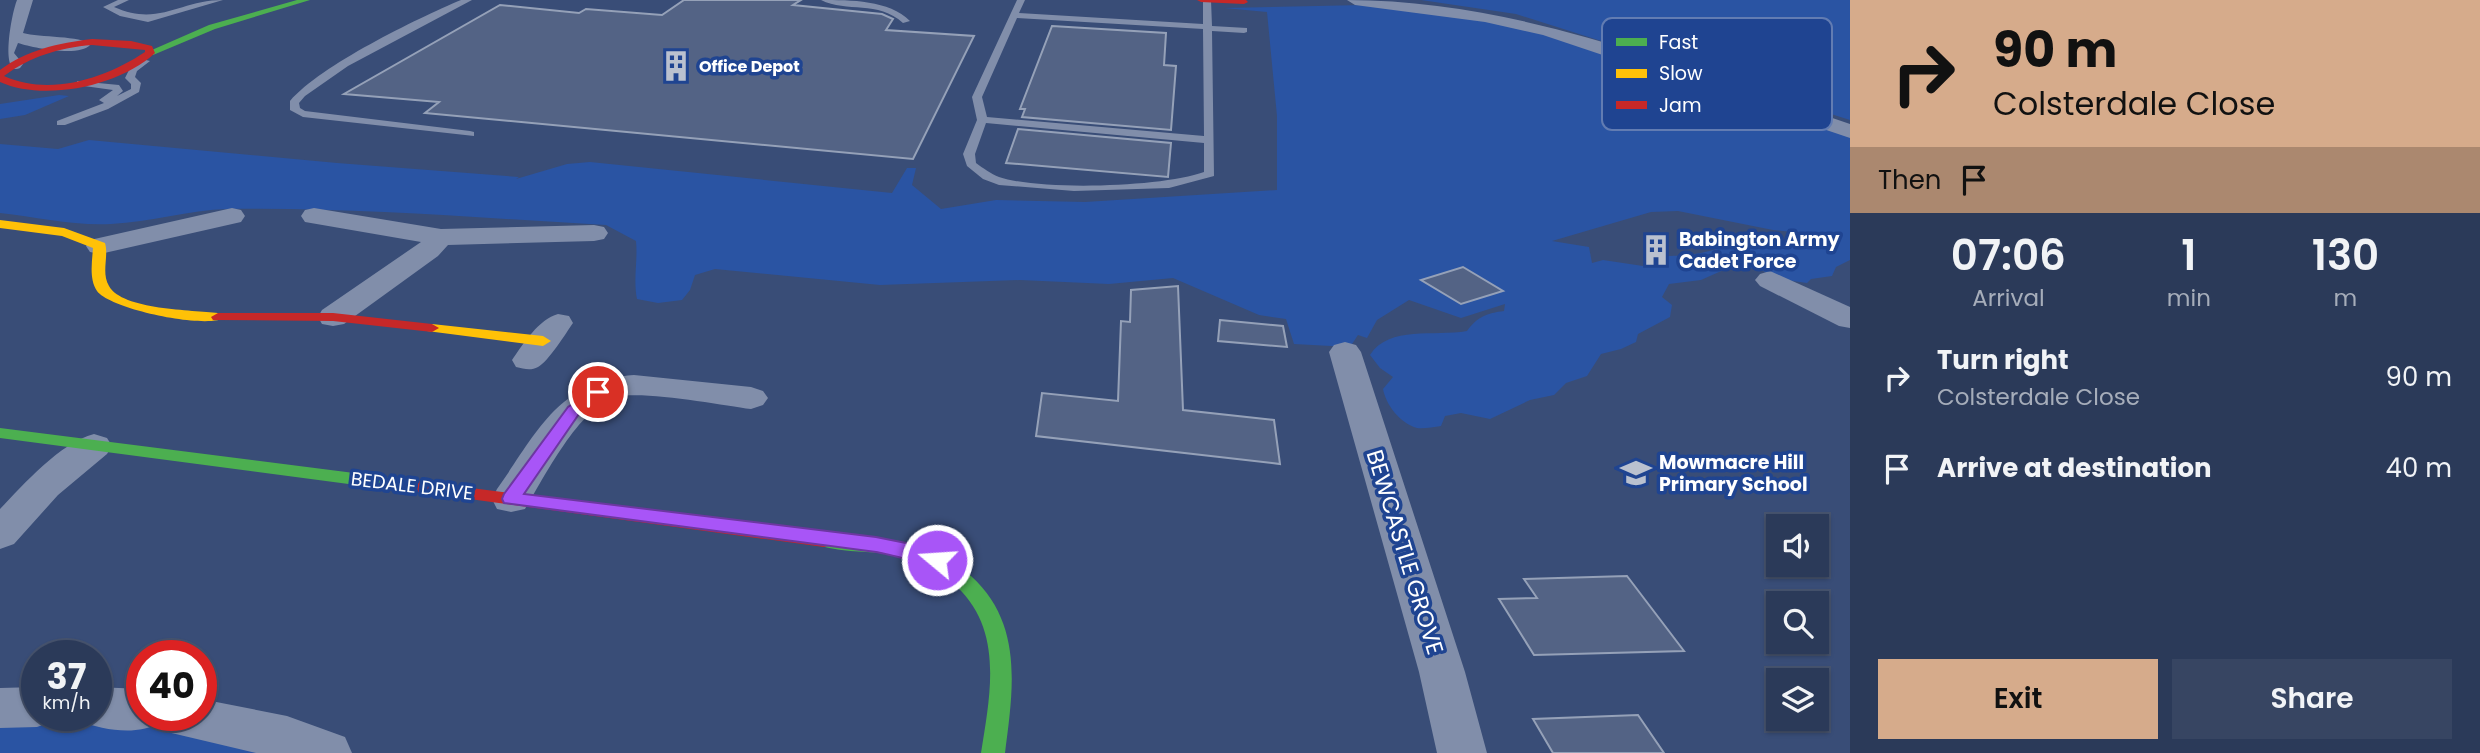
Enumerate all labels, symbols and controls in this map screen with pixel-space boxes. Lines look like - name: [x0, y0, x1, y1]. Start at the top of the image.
- text: 90 m: [1993, 16, 2117, 84]
- legend: [1602, 18, 1832, 130]
- icon: right: [1878, 28, 1969, 119]
- text: Fast: [1659, 29, 1698, 56]
- building icon: Office Depot: [659, 49, 693, 83]
- place label: Office Depot: [699, 55, 800, 78]
- text: Slow: [1659, 60, 1703, 87]
- text: Colsterdale Close: [1993, 81, 2275, 126]
- text: Jam: [1659, 92, 1701, 119]
- icon: arrive: [1955, 161, 1993, 199]
- text: Then: [1878, 162, 1941, 198]
- place label: Babington Army Cadet Force: [1679, 226, 1841, 275]
- text: 07:06: [1951, 226, 2066, 285]
- text: 1: [2181, 226, 2196, 285]
- text: 130: [2312, 226, 2379, 285]
- building icon: Babington Army Cadet Force: [1639, 233, 1673, 267]
- text: Arrival: [1972, 282, 2045, 314]
- text: min: [2167, 282, 2211, 314]
- text: m: [2334, 282, 2357, 314]
- text: Turn right: [1937, 342, 2069, 378]
- icon: right: [1878, 359, 1916, 397]
- text: 90 m: [2386, 359, 2452, 395]
- pin: [568, 362, 628, 422]
- icon: arrive: [579, 373, 617, 411]
- text: Colsterdale Close: [1937, 381, 2140, 413]
- street label: BEWCASTLE GROVE: [1359, 446, 1451, 658]
- place label: Mowmacre Hill Primary School: [1659, 449, 1808, 498]
- icon: arrive: [1878, 450, 1916, 488]
- text: Arrive at destination: [1937, 450, 2212, 486]
- text: 40 m: [2386, 450, 2452, 486]
- school or university icon: Mowmacre Hill Primary School: [1619, 456, 1653, 490]
- street label: BEDALE DRIVE: [349, 465, 475, 507]
- map controls: [1766, 514, 1829, 731]
- button: sound: [1766, 514, 1829, 577]
- position arrow: [900, 523, 974, 597]
- button: search: [1766, 591, 1829, 654]
- speed limit sign: 40: [126, 640, 217, 731]
- text: 37: [47, 652, 86, 701]
- button: Exit: [1878, 659, 2158, 739]
- button: Share: [2172, 659, 2452, 739]
- button: layers: [1766, 668, 1829, 731]
- text: km/h: [43, 690, 90, 715]

